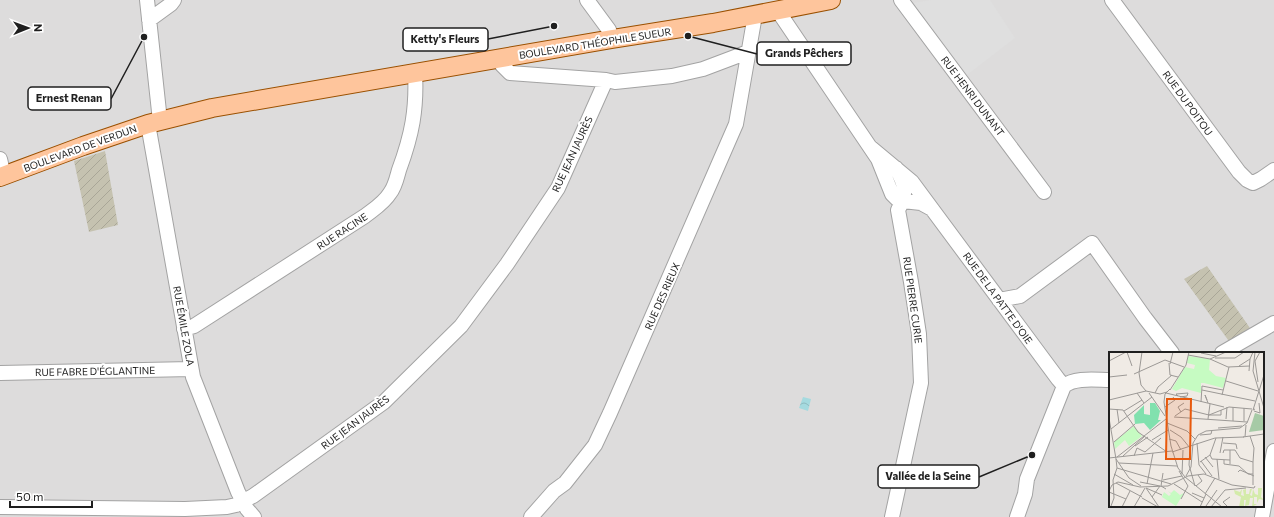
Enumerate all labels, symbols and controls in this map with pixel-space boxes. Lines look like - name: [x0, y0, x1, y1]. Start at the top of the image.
- north arrow: [8, 8, 48, 48]
- text: N: [32, 24, 45, 32]
- street label: BOULEVARD THÉOPHILE SUEUR: [518, 25, 672, 61]
- callout: Ketty's Fleurs: [403, 28, 488, 51]
- text: Ketty's Fleurs: [411, 32, 479, 45]
- callout: Grands Pêchers: [757, 42, 851, 65]
- text: Grands Pêchers: [765, 46, 843, 59]
- street label: RUE HENRI DUNANT: [939, 54, 1007, 139]
- street label: RUE DU POITOU: [1160, 68, 1216, 138]
- callout: Ernest Renan: [28, 87, 111, 110]
- text: Ernest Renan: [36, 91, 102, 104]
- street label: RUE JEAN JAURÈS: [549, 114, 595, 194]
- street label: BOULEVARD DE VERDUN: [22, 122, 138, 174]
- street label: RUE RACINE: [314, 210, 370, 252]
- street label: RUE DE LA PATTE D'OIE: [961, 250, 1035, 346]
- street label: RUE PIERRE CURIE: [901, 256, 925, 344]
- street label: RUE DES RIEUX: [642, 260, 682, 331]
- street label: RUE ÉMILE ZOLA: [171, 285, 197, 367]
- inset map: [1109, 352, 1264, 507]
- street label: RUE FABRE D'ÉGLANTINE: [35, 364, 155, 378]
- street label: RUE JEAN JAURÈS: [319, 392, 392, 452]
- callout: Vallée de la Seine: [878, 465, 979, 488]
- text: Vallée de la Seine: [885, 469, 971, 482]
- scale bar: [10, 483, 92, 509]
- text: 50 m: [16, 489, 44, 503]

